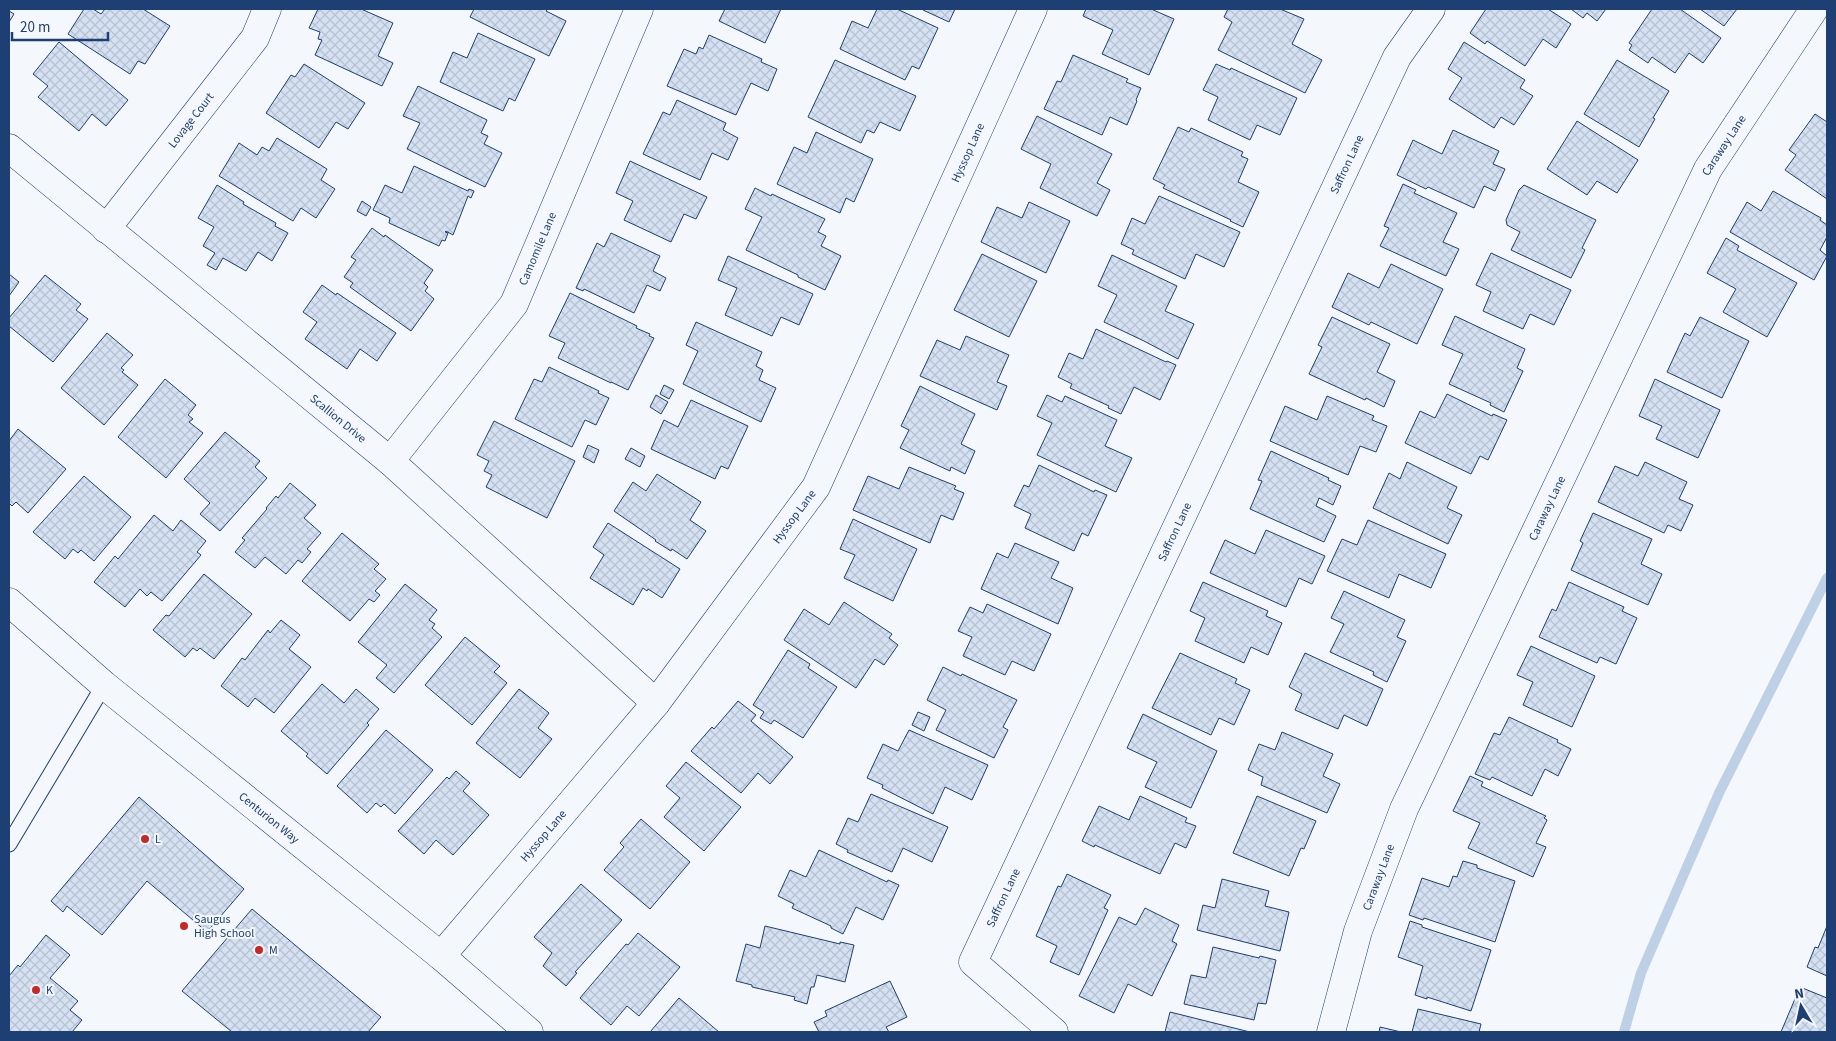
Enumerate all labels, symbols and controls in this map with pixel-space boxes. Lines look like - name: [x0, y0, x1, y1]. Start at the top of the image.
- scale bar: [12, 10, 109, 42]
- text: 20 m: [20, 17, 50, 38]
- street label: Lovage Court: [164, 89, 218, 152]
- street label: Caraway Lane: [1698, 112, 1751, 179]
- street label: Hyssop Lane: [947, 120, 989, 185]
- street label: Saffron Lane: [1326, 132, 1368, 197]
- street label: Camomile Lane: [515, 210, 561, 288]
- street label: Scallion Drive: [306, 391, 370, 447]
- street label: Caraway Lane: [1525, 473, 1570, 544]
- street label: Hyssop Lane: [769, 486, 820, 547]
- street label: Saffron Lane: [1154, 500, 1196, 564]
- street label: Centurion Way: [235, 788, 303, 848]
- street label: Hyssop Lane: [517, 806, 571, 866]
- place label: L: [155, 831, 161, 848]
- marker: L: [139, 833, 151, 845]
- street label: Caraway Lane: [1358, 842, 1399, 913]
- street label: Saffron Lane: [982, 866, 1025, 930]
- place label: Saugus High School: [194, 911, 254, 942]
- marker: Saugus High School: [178, 920, 190, 932]
- place label: M: [269, 942, 278, 959]
- marker: M: [253, 944, 265, 956]
- north arrow: [1776, 981, 1826, 1031]
- place label: K: [46, 982, 53, 999]
- marker: K: [30, 984, 42, 996]
- text: N: [1793, 984, 1805, 1005]

